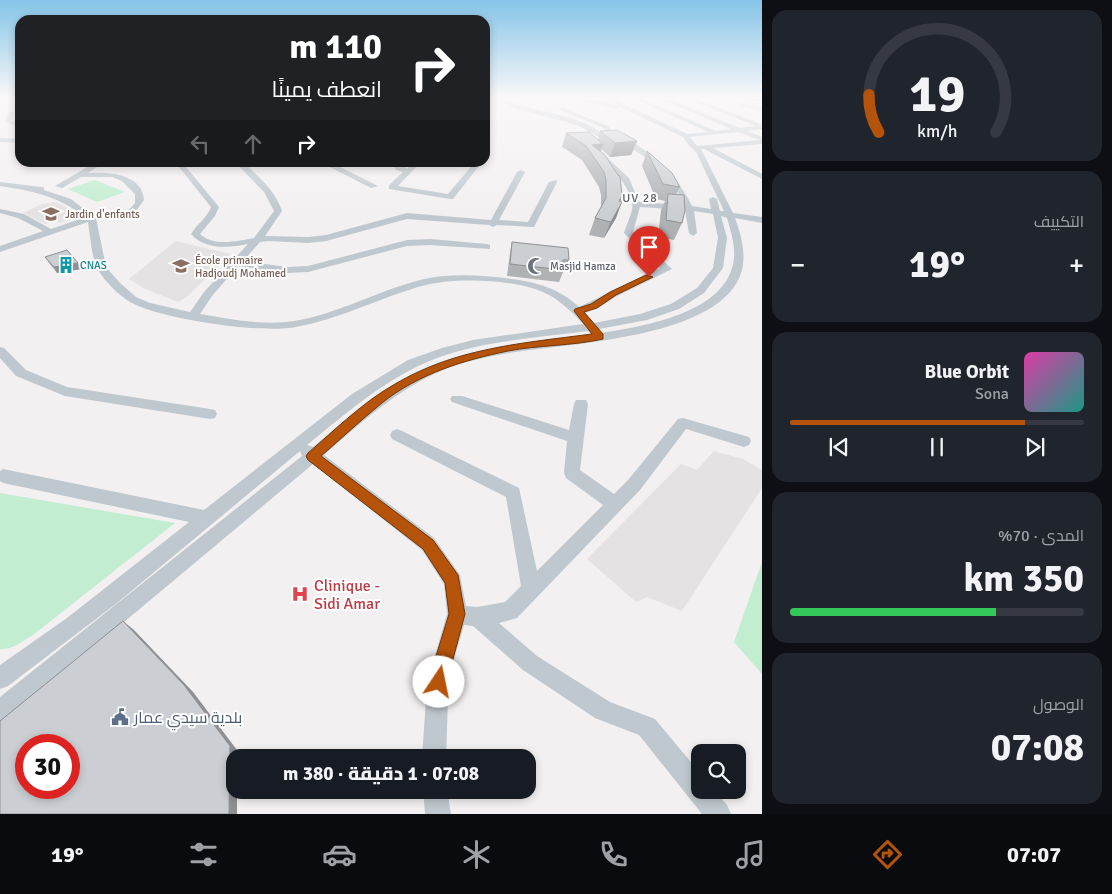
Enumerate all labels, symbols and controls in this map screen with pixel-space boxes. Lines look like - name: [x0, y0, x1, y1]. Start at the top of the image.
- text: 110 m: [289, 25, 382, 68]
- icon: right: [400, 35, 465, 100]
- text: 19: [909, 62, 965, 126]
- text: انعطف يمينًا: [272, 76, 382, 103]
- text: km/h: [917, 120, 957, 142]
- icon: left: [186, 130, 214, 158]
- icon: ahead: [239, 130, 267, 158]
- icon: right: [292, 130, 320, 158]
- district label: UV 28: [622, 191, 658, 206]
- school or university icon: Jardin d'enfants: [41, 204, 61, 224]
- place label: Jardin d'enfants: [65, 208, 140, 221]
- text: التكييف: [1034, 212, 1084, 232]
- pin: [628, 226, 670, 277]
- icon: arrive: [635, 233, 663, 261]
- text: 19°: [909, 241, 965, 288]
- text: −: [790, 248, 805, 282]
- text: +: [1069, 248, 1084, 282]
- place label: École primaire Hadjoudj Mohamed: [195, 253, 286, 280]
- building icon: CNAS: [56, 255, 76, 275]
- school or university icon: École primaire Hadjoudj Mohamed: [171, 256, 191, 276]
- mosque icon: Masjid Hamza: [526, 256, 546, 276]
- place label: CNAS: [80, 259, 107, 272]
- place label: Masjid Hamza: [550, 260, 616, 273]
- text: Blue Orbit: [925, 360, 1009, 384]
- text: Sona: [975, 384, 1009, 404]
- icon: previous: [825, 433, 853, 461]
- icon: pause: [923, 433, 951, 461]
- icon: next: [1021, 433, 1049, 461]
- text: المدى · 70%: [998, 526, 1084, 546]
- text: 350 km: [963, 555, 1084, 602]
- place label: Clinique - Sidi Amar: [314, 576, 380, 614]
- hospital icon: Clinique - Sidi Amar: [290, 584, 310, 604]
- position arrow: [412, 655, 464, 707]
- text: الوصول: [1033, 695, 1084, 715]
- public building icon: بلدية سيدي عمار: [110, 707, 130, 727]
- place label: بلدية سيدي عمار: [133, 708, 242, 731]
- text: 07:08: [991, 724, 1084, 771]
- speed limit sign: 30: [15, 734, 80, 799]
- map controls: [691, 744, 746, 799]
- button: search: [691, 744, 746, 799]
- text: 07:08 · 1 دقيقة · 380 m: [283, 762, 479, 786]
- icon: filters: [186, 837, 221, 872]
- icon: car: [322, 837, 357, 872]
- icon: climate: [459, 837, 494, 872]
- icon: phone: [596, 837, 631, 872]
- icon: music: [733, 837, 768, 872]
- icon: directions: [870, 837, 905, 872]
- text: 19°: [51, 841, 84, 868]
- text: 07:07: [1007, 841, 1061, 868]

